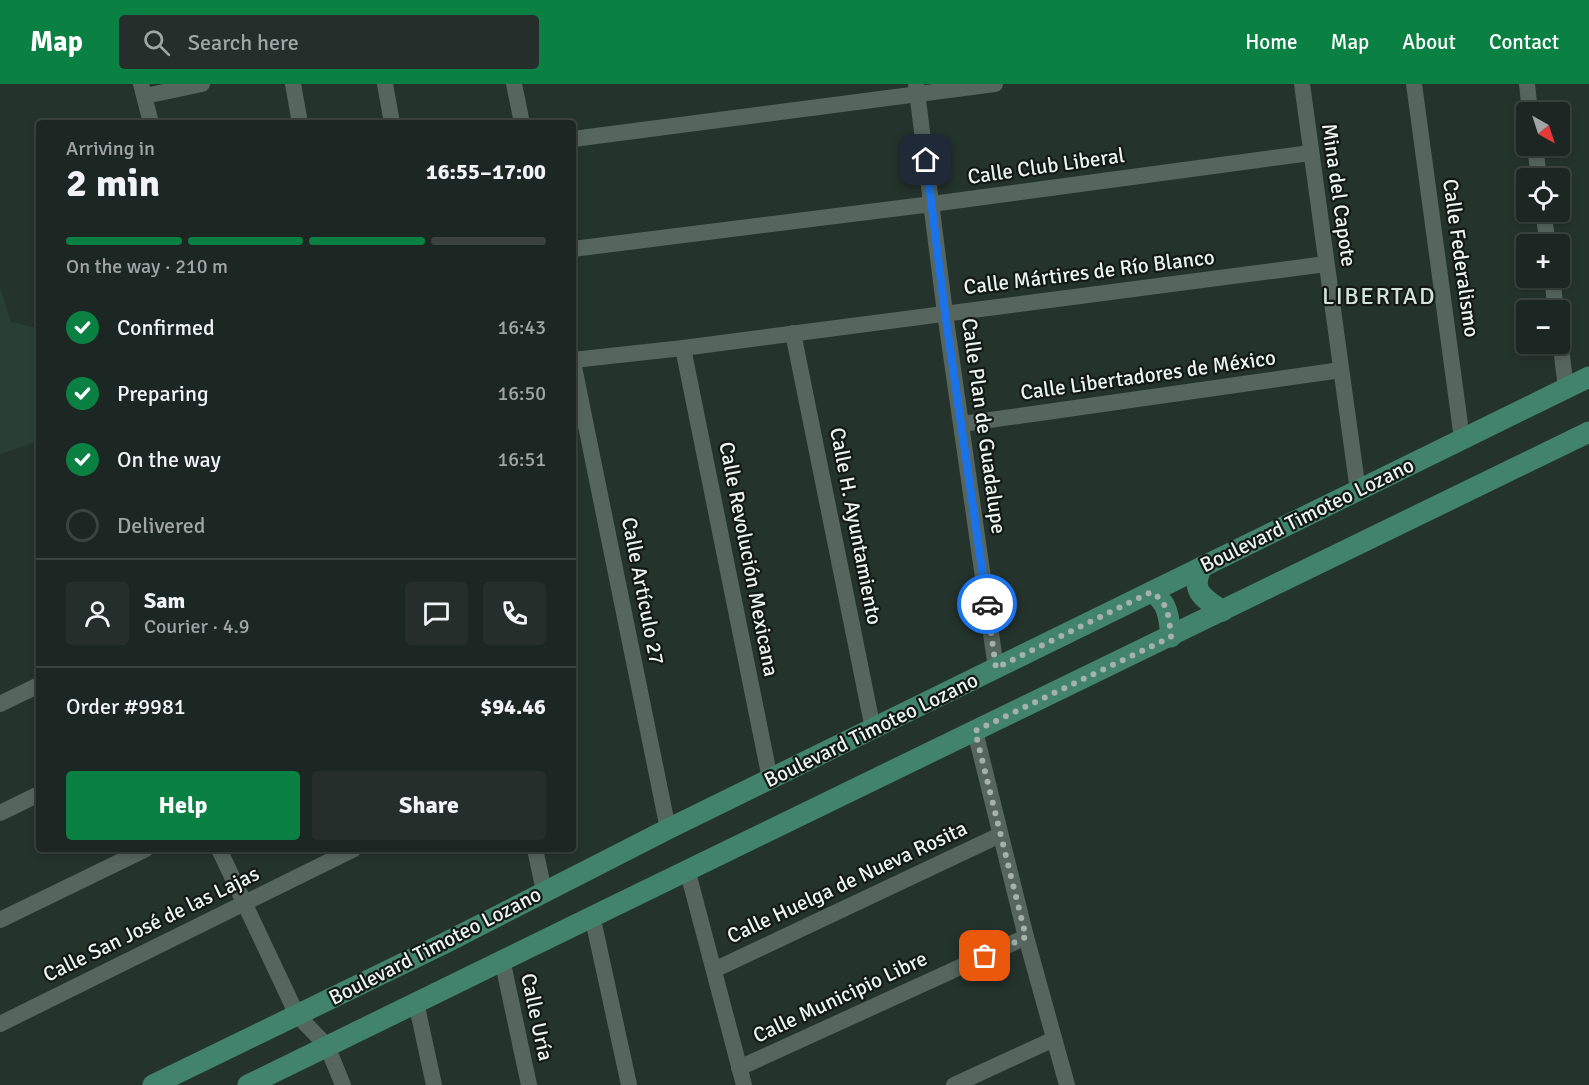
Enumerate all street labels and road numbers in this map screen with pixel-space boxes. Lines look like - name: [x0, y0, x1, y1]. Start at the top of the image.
- street label: Mina del Capote: [1316, 122, 1362, 268]
- street label: Calle Club Liberal: [966, 142, 1126, 190]
- street label: Calle Federalismo: [1437, 177, 1485, 339]
- street label: Calle Mártires de Río Blanco: [962, 244, 1216, 300]
- street label: Calle Plan de Guadalupe: [956, 316, 1012, 536]
- street label: Calle Libertadores de México: [1019, 344, 1277, 406]
- street label: Calle H. Ayuntamiento: [824, 425, 888, 627]
- street label: Calle Revolución Mexicana: [713, 439, 785, 679]
- street label: Boulevard Timoteo Lozano: [1196, 452, 1418, 578]
- street label: Calle Artículo 27: [616, 515, 670, 667]
- street label: Boulevard Timoteo Lozano: [760, 667, 982, 793]
- street label: Calle Huelga de Nueva Rosita: [723, 815, 971, 949]
- street label: Calle San José de las Lajas: [39, 860, 263, 988]
- street label: Boulevard Timoteo Lozano: [324, 881, 546, 1011]
- street label: Calle Municipio Libre: [749, 945, 931, 1049]
- street label: Calle Uría: [515, 971, 559, 1063]

